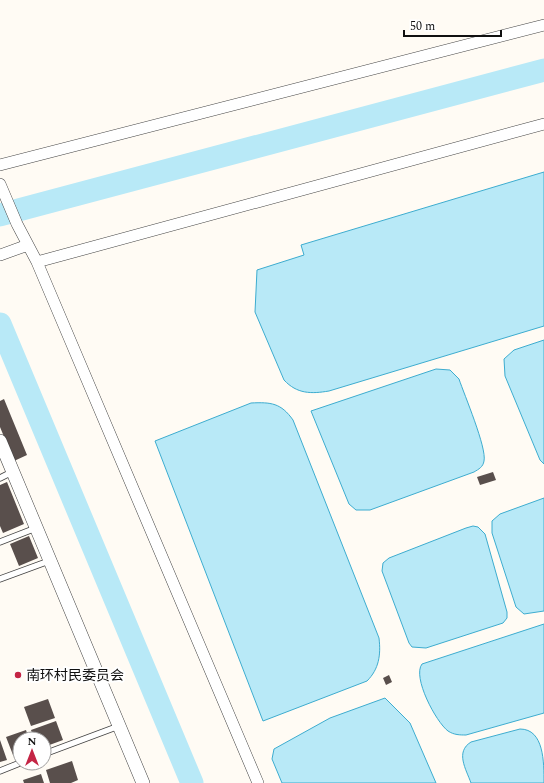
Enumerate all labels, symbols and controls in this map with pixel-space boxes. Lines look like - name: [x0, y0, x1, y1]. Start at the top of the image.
- scale bar: [404, 12, 501, 38]
- text: 50 m: [410, 17, 435, 36]
- place label: 南环村民委员会: [26, 665, 124, 686]
- marker: 南环村民委员会: [13, 670, 23, 680]
- north arrow: [12, 731, 52, 771]
- text: N: [28, 733, 37, 750]

